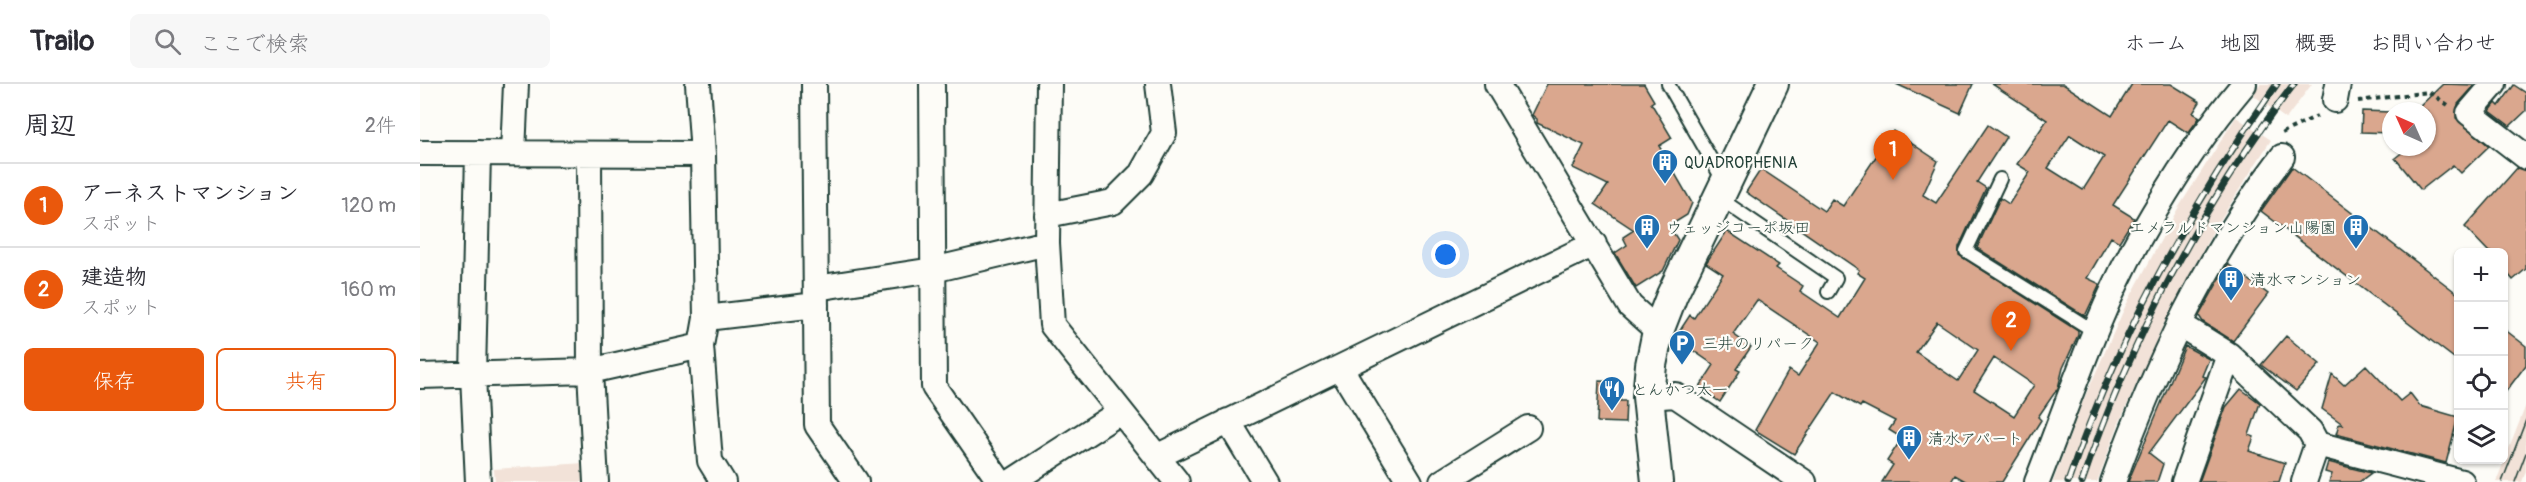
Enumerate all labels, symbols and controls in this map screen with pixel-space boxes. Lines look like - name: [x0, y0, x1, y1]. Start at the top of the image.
- search box: [130, 14, 550, 68]
- text: Trailo: [30, 24, 94, 59]
- icon: search: [151, 25, 184, 58]
- text: ここで検索: [199, 30, 309, 58]
- text: ホーム: [2125, 30, 2187, 57]
- text: 地図: [2220, 30, 2262, 57]
- text: 概要: [2295, 30, 2337, 57]
- text: お問い合わせ: [2370, 30, 2496, 57]
- north arrow: [2382, 102, 2436, 156]
- text: 周辺: [24, 110, 76, 142]
- text: 2件: [365, 113, 396, 138]
- pin: 1: [1874, 130, 1912, 180]
- building icon: QUADROPHENIA: [1650, 147, 1680, 185]
- place label: QUADROPHENIA: [1684, 153, 1798, 173]
- text: アーネストマンション: [81, 179, 299, 207]
- text: 1: [40, 193, 47, 218]
- text: 120 m: [341, 193, 396, 218]
- text: スポット: [81, 211, 161, 236]
- building icon: ウェッジコーポ坂田: [1632, 212, 1662, 250]
- building icon: エメラルドマンション山陽園: [2341, 212, 2371, 250]
- place label: ウェッジコーポ坂田: [1666, 218, 1810, 238]
- place label: エメラルドマンション山陽園: [2129, 218, 2336, 238]
- your location: [1431, 240, 1460, 269]
- map controls: [2454, 248, 2508, 464]
- button: +: [2454, 248, 2508, 302]
- text: 建造物: [81, 263, 147, 291]
- building icon: 清水マンション: [2216, 264, 2246, 302]
- place label: 清水マンション: [2250, 270, 2361, 290]
- text: 2: [38, 277, 49, 302]
- text: 160 m: [341, 277, 396, 302]
- text: スポット: [81, 295, 161, 320]
- pin: 2: [1992, 302, 2030, 351]
- button: −: [2454, 302, 2508, 356]
- parking icon: 三井のリパーク: [1667, 328, 1697, 366]
- place label: 三井のリパーク: [1702, 334, 1814, 354]
- button: 保存: [24, 348, 204, 411]
- button: 共有: [216, 348, 396, 411]
- button: locate: [2454, 356, 2508, 410]
- restaurant icon: とんかつ太一: [1597, 374, 1627, 412]
- place label: とんかつ太一: [1632, 380, 1728, 400]
- button: layers: [2454, 410, 2508, 464]
- building icon: 清水アパート: [1894, 423, 1924, 461]
- place label: 清水アパート: [1928, 429, 2023, 449]

